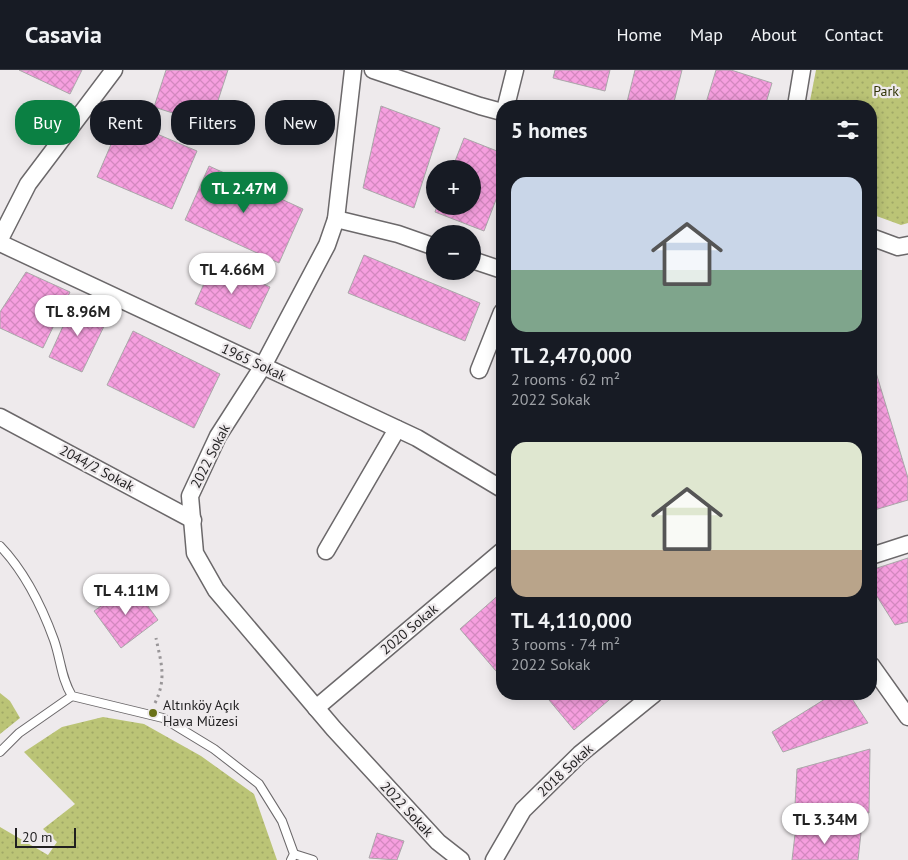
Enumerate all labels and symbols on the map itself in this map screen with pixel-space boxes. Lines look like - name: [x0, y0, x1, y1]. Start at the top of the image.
- park label: Park: [873, 82, 899, 100]
- pin: TL 2.47M: [192, 172, 296, 214]
- pin: TL 4.66M: [180, 252, 284, 295]
- pin: TL 8.96M: [26, 294, 130, 337]
- street label: 1965 Sokak: [219, 339, 290, 385]
- street label: 2022 Sokak: [186, 421, 234, 491]
- street label: 2044/2 Sokak: [57, 441, 138, 495]
- pin: TL 4.11M: [74, 574, 178, 616]
- street label: 2020 Sokak: [377, 600, 442, 658]
- place label: Altınköy Açık Hava Müzesi: [163, 696, 240, 730]
- marker: Altınköy Açık Hava Müzesi: [147, 707, 159, 719]
- street label: 2018 Sokak: [533, 740, 597, 800]
- street label: 2022 Sokak: [377, 777, 437, 841]
- pin: TL 3.34M: [773, 802, 877, 845]
- scale bar: [15, 825, 76, 848]

